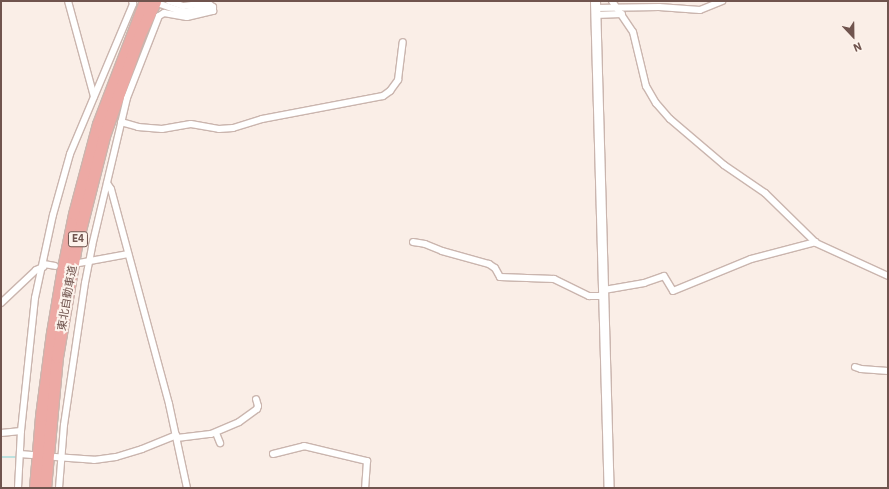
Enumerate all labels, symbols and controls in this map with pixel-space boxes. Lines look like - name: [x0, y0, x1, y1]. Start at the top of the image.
- north arrow: [833, 16, 873, 56]
- text: N: [851, 39, 864, 55]
- road number: E4: [67, 231, 89, 247]
- street label: 東北自動車道: [55, 264, 79, 332]

